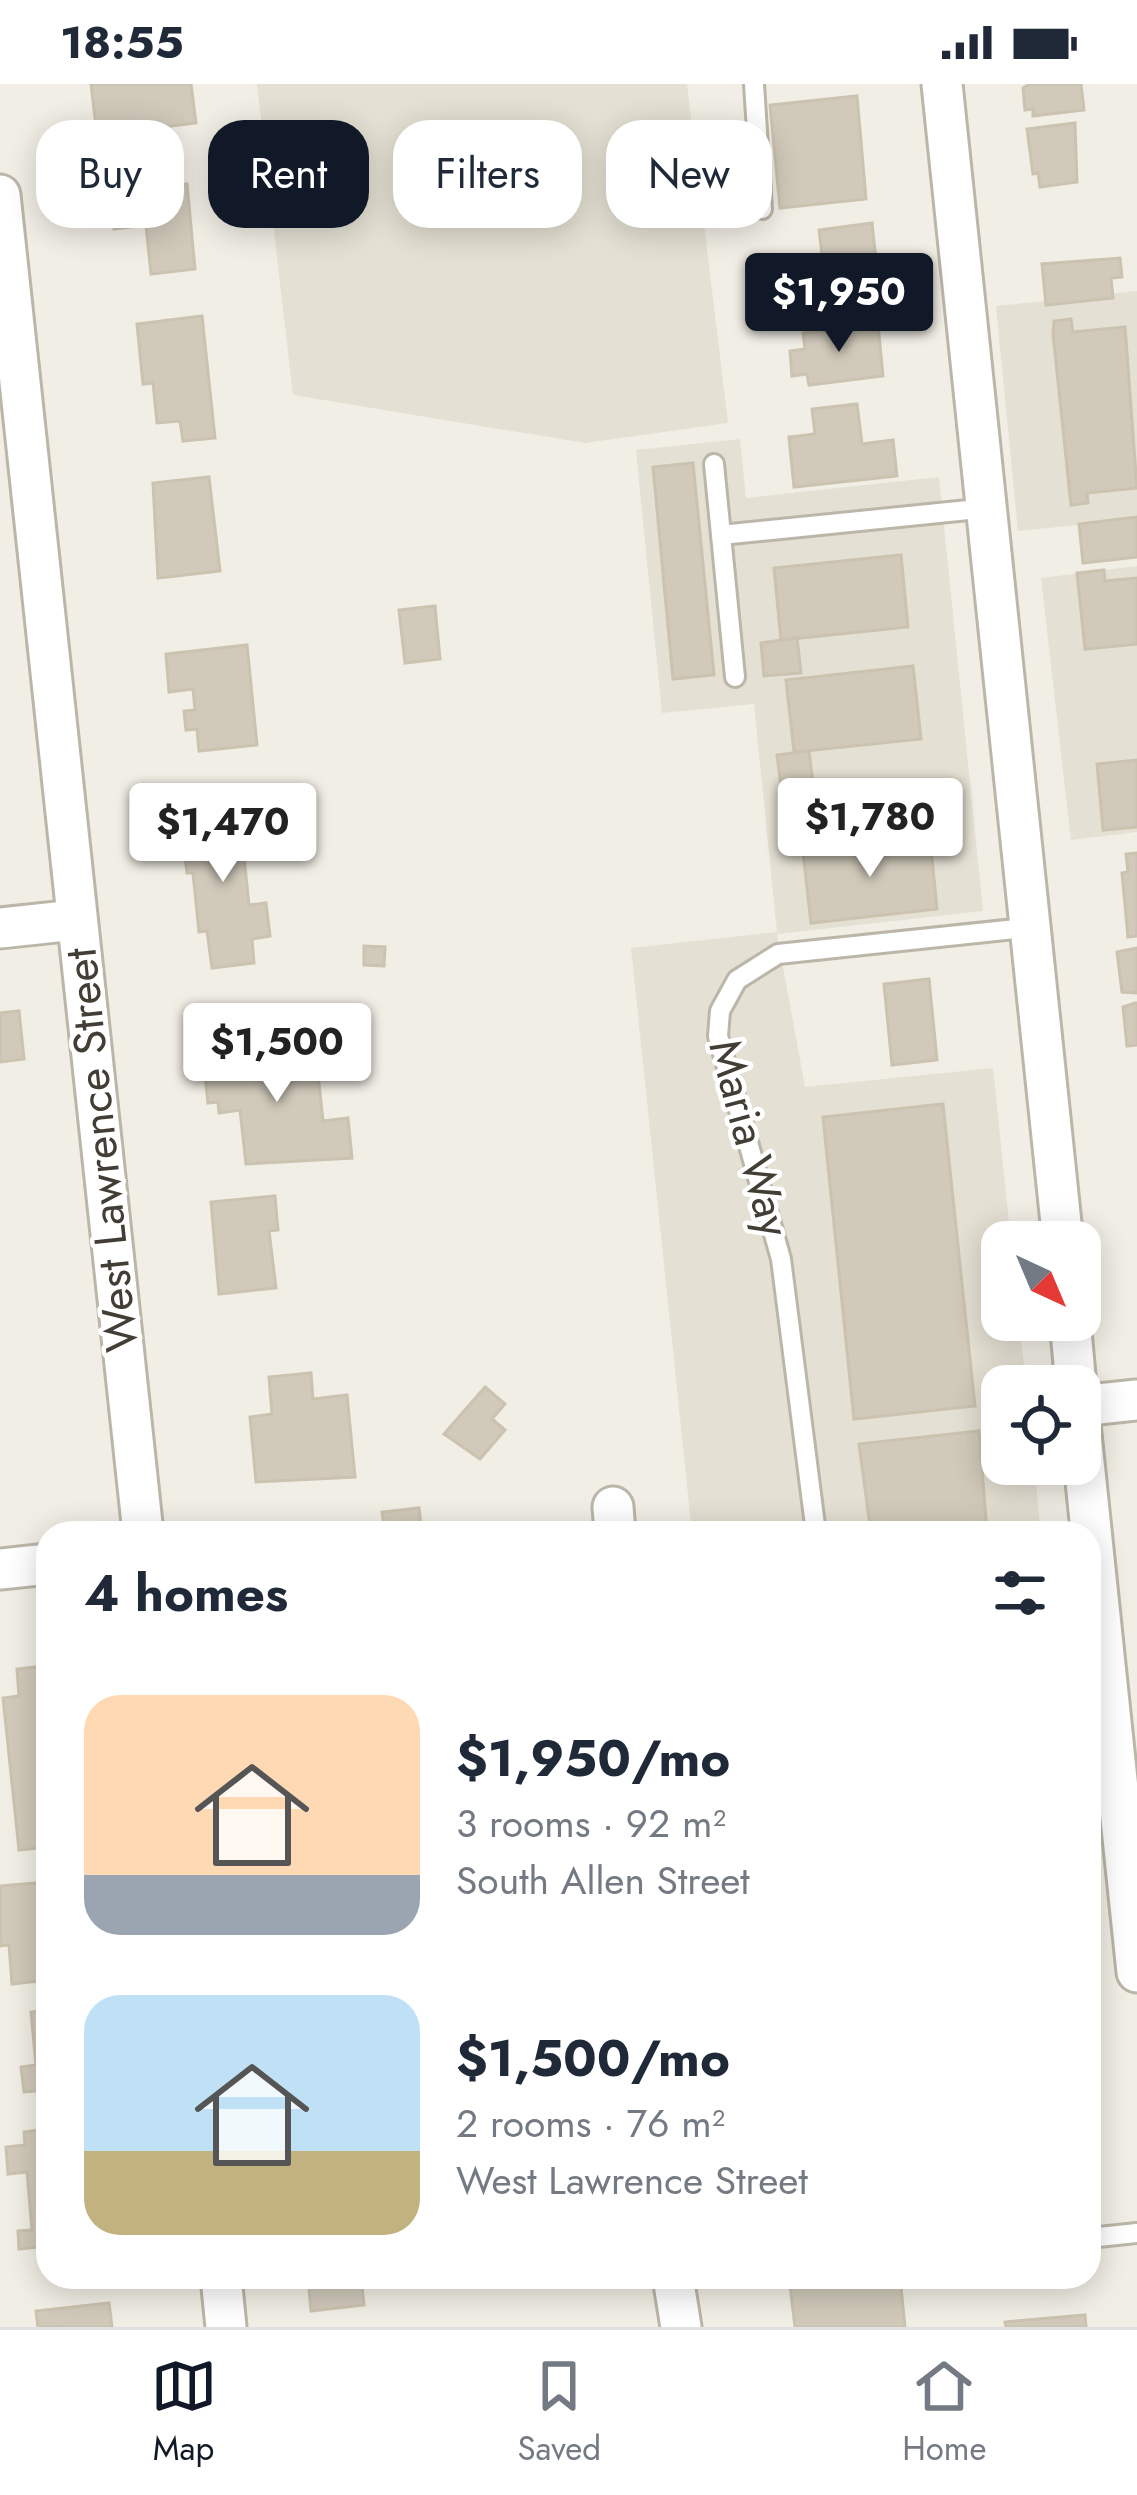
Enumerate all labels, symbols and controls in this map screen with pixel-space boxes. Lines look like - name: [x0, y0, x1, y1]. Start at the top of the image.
- text: 18:55: [60, 10, 184, 75]
- chip: Buy: [36, 120, 184, 228]
- chip: Rent: [208, 120, 369, 228]
- chip: Filters: [393, 120, 582, 228]
- chip: New: [606, 120, 772, 228]
- pin: $1,950: [741, 253, 937, 355]
- text: $1,950: [772, 263, 906, 320]
- pin: $1,780: [772, 778, 968, 880]
- pin: $1,470: [125, 783, 321, 885]
- text: $1,780: [805, 788, 935, 845]
- text: $1,470: [156, 793, 290, 850]
- street label: West Lawrence Street: [47, 945, 155, 1355]
- pin: $1,500: [179, 1003, 375, 1105]
- text: $1,500: [210, 1013, 344, 1070]
- street label: Maria Way: [693, 1032, 808, 1244]
- north arrow: [981, 1221, 1101, 1341]
- map controls: [981, 1221, 1101, 1485]
- button: locate: [981, 1365, 1101, 1485]
- text: 4 homes: [84, 1556, 288, 1630]
- icon: filters: [987, 1560, 1053, 1626]
- text: $1,950/mo: [456, 1721, 730, 1795]
- icon: home: [180, 1743, 324, 1887]
- text: 3 rooms · 92 m²: [456, 1795, 726, 1852]
- text: South Allen Street: [456, 1852, 750, 1909]
- text: $1,500/mo: [456, 2021, 730, 2095]
- icon: home: [180, 2043, 324, 2187]
- text: 2 rooms · 76 m²: [456, 2095, 725, 2152]
- text: West Lawrence Street: [456, 2152, 808, 2209]
- tab: Map: [151, 2353, 217, 2472]
- tab: Saved: [518, 2353, 601, 2472]
- tab: Home: [902, 2353, 986, 2472]

